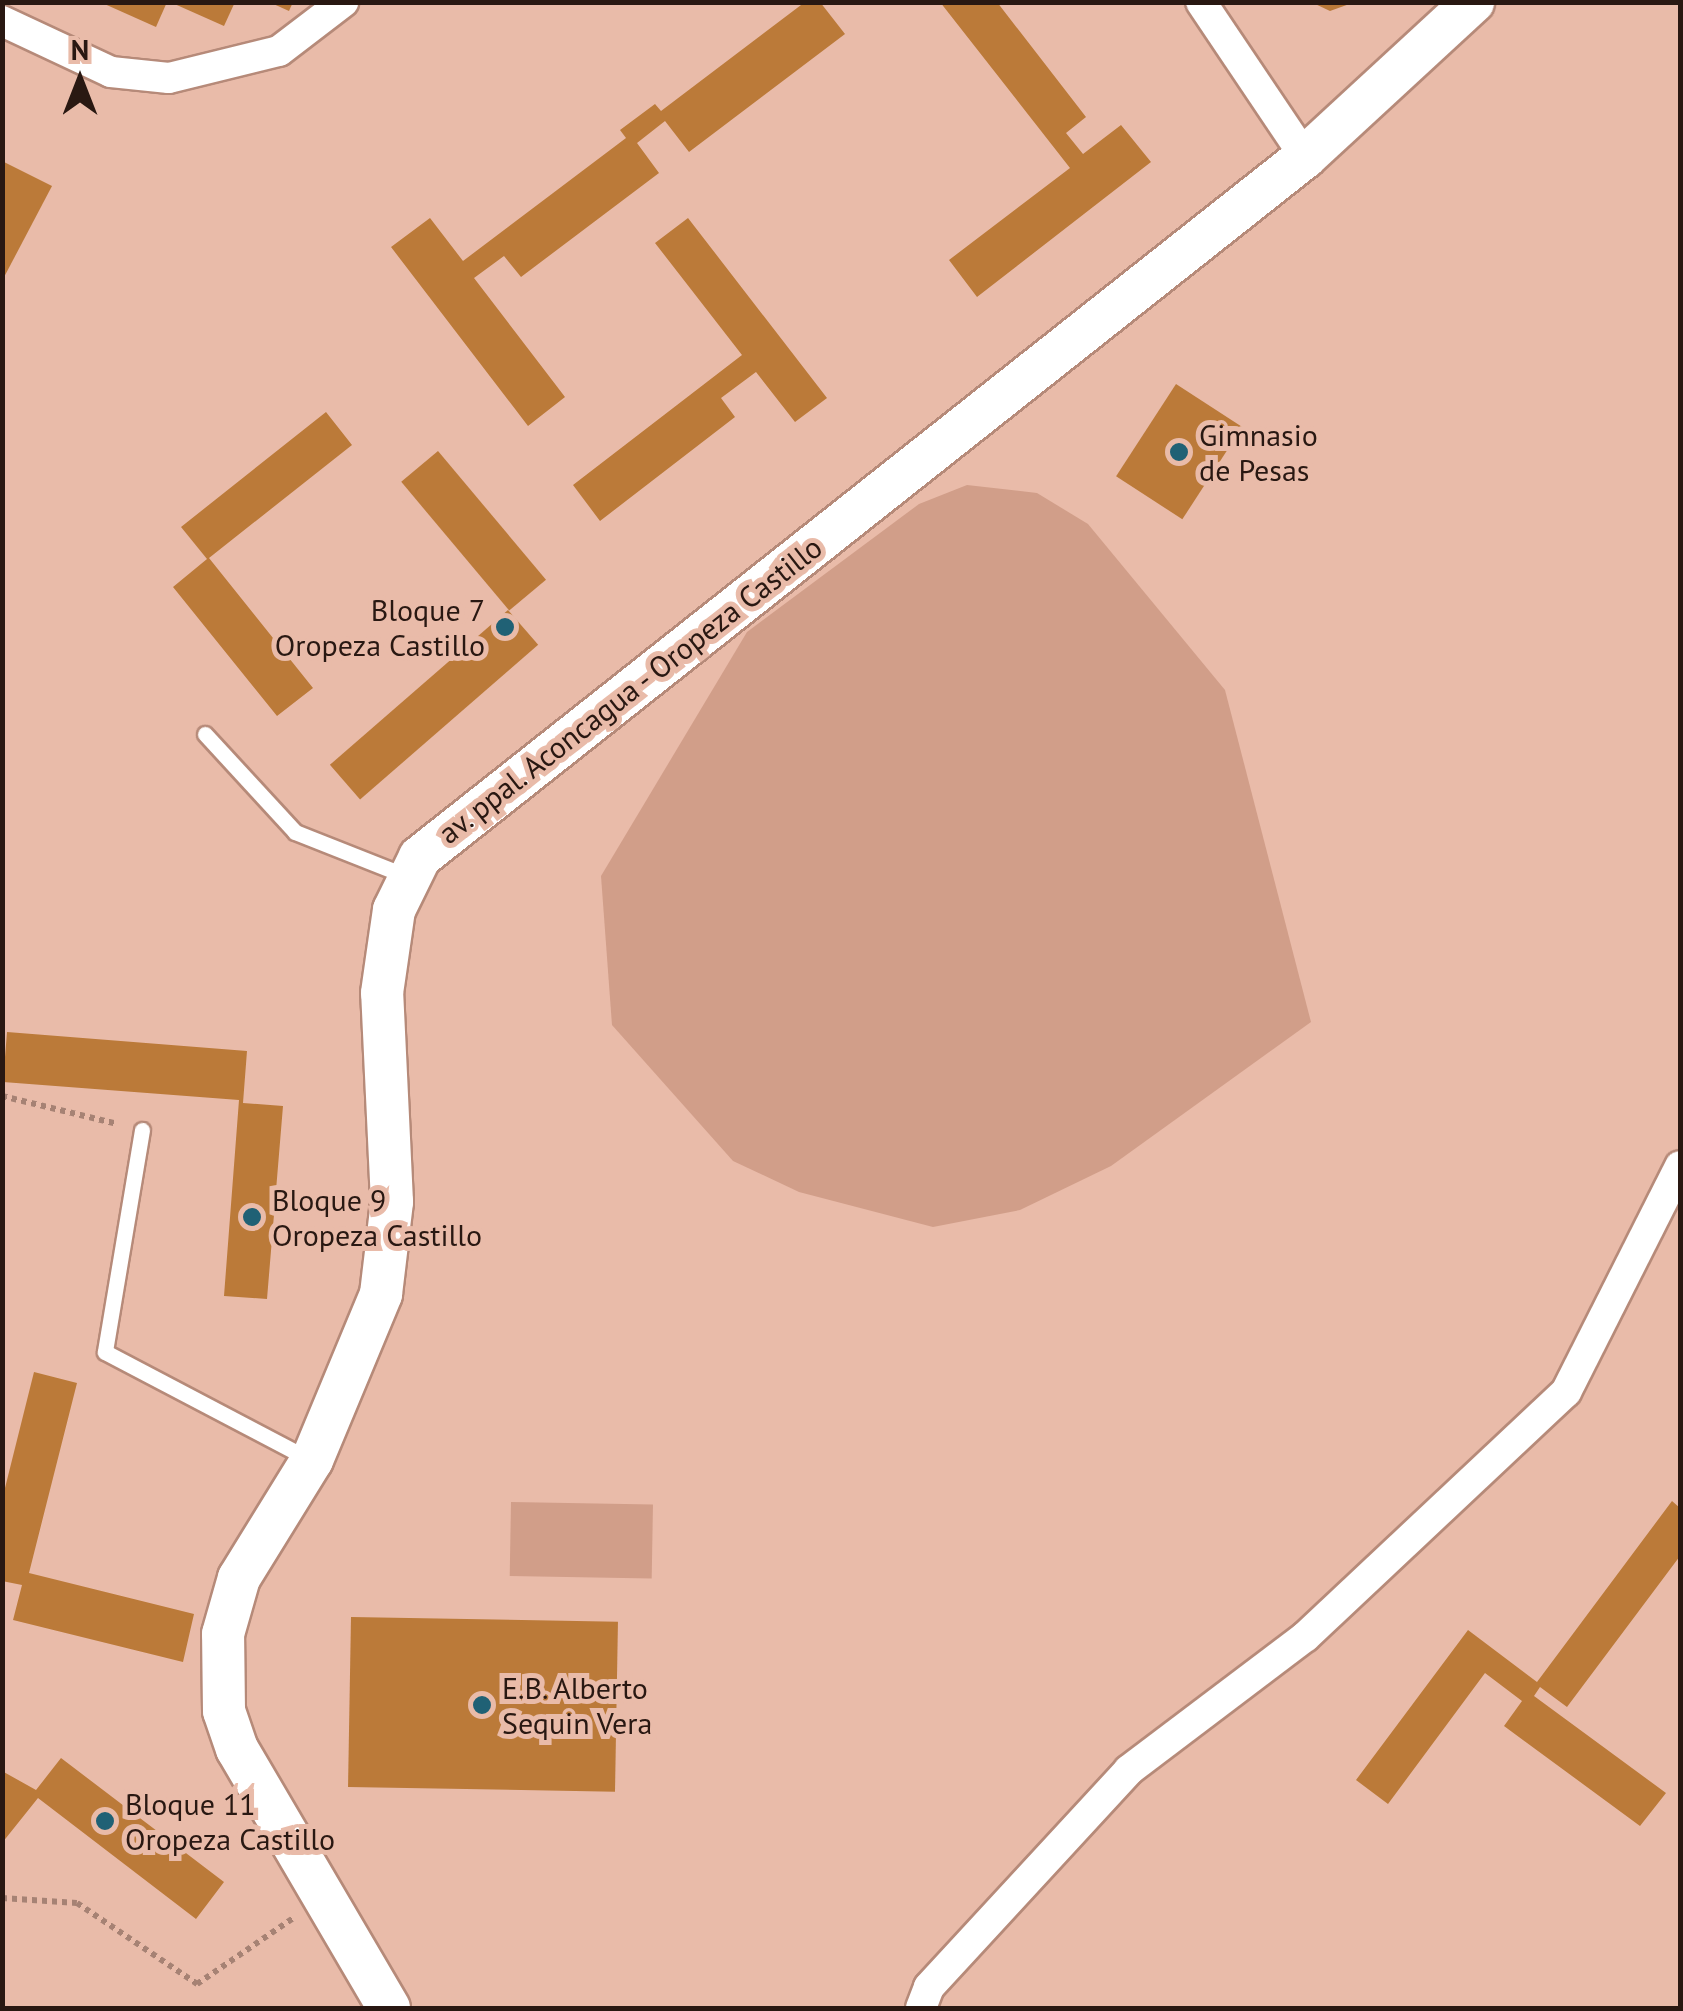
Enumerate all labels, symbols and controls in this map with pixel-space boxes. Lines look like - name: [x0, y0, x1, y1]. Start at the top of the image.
- north arrow: [30, 30, 130, 130]
- text: N: [71, 31, 89, 68]
- place label: Gimnasio de Pesas: [1199, 417, 1318, 488]
- marker: Gimnasio de Pesas: [1168, 441, 1190, 463]
- street label: av. ppal. Aconcagua - Oropeza Castillo: [427, 526, 833, 854]
- place label: Bloque 7 Oropeza Castillo: [275, 592, 485, 662]
- marker: Bloque 7 Oropeza Castillo: [494, 616, 516, 638]
- place label: Bloque 9 Oropeza Castillo: [272, 1182, 482, 1252]
- marker: Bloque 9 Oropeza Castillo: [241, 1206, 263, 1228]
- place label: E.B. Alberto Sequin Vera: [502, 1670, 653, 1740]
- marker: E.B. Alberto Sequin Vera: [471, 1694, 493, 1716]
- place label: Bloque 11 Oropeza Castillo: [125, 1786, 335, 1856]
- marker: Bloque 11 Oropeza Castillo: [94, 1810, 116, 1832]

